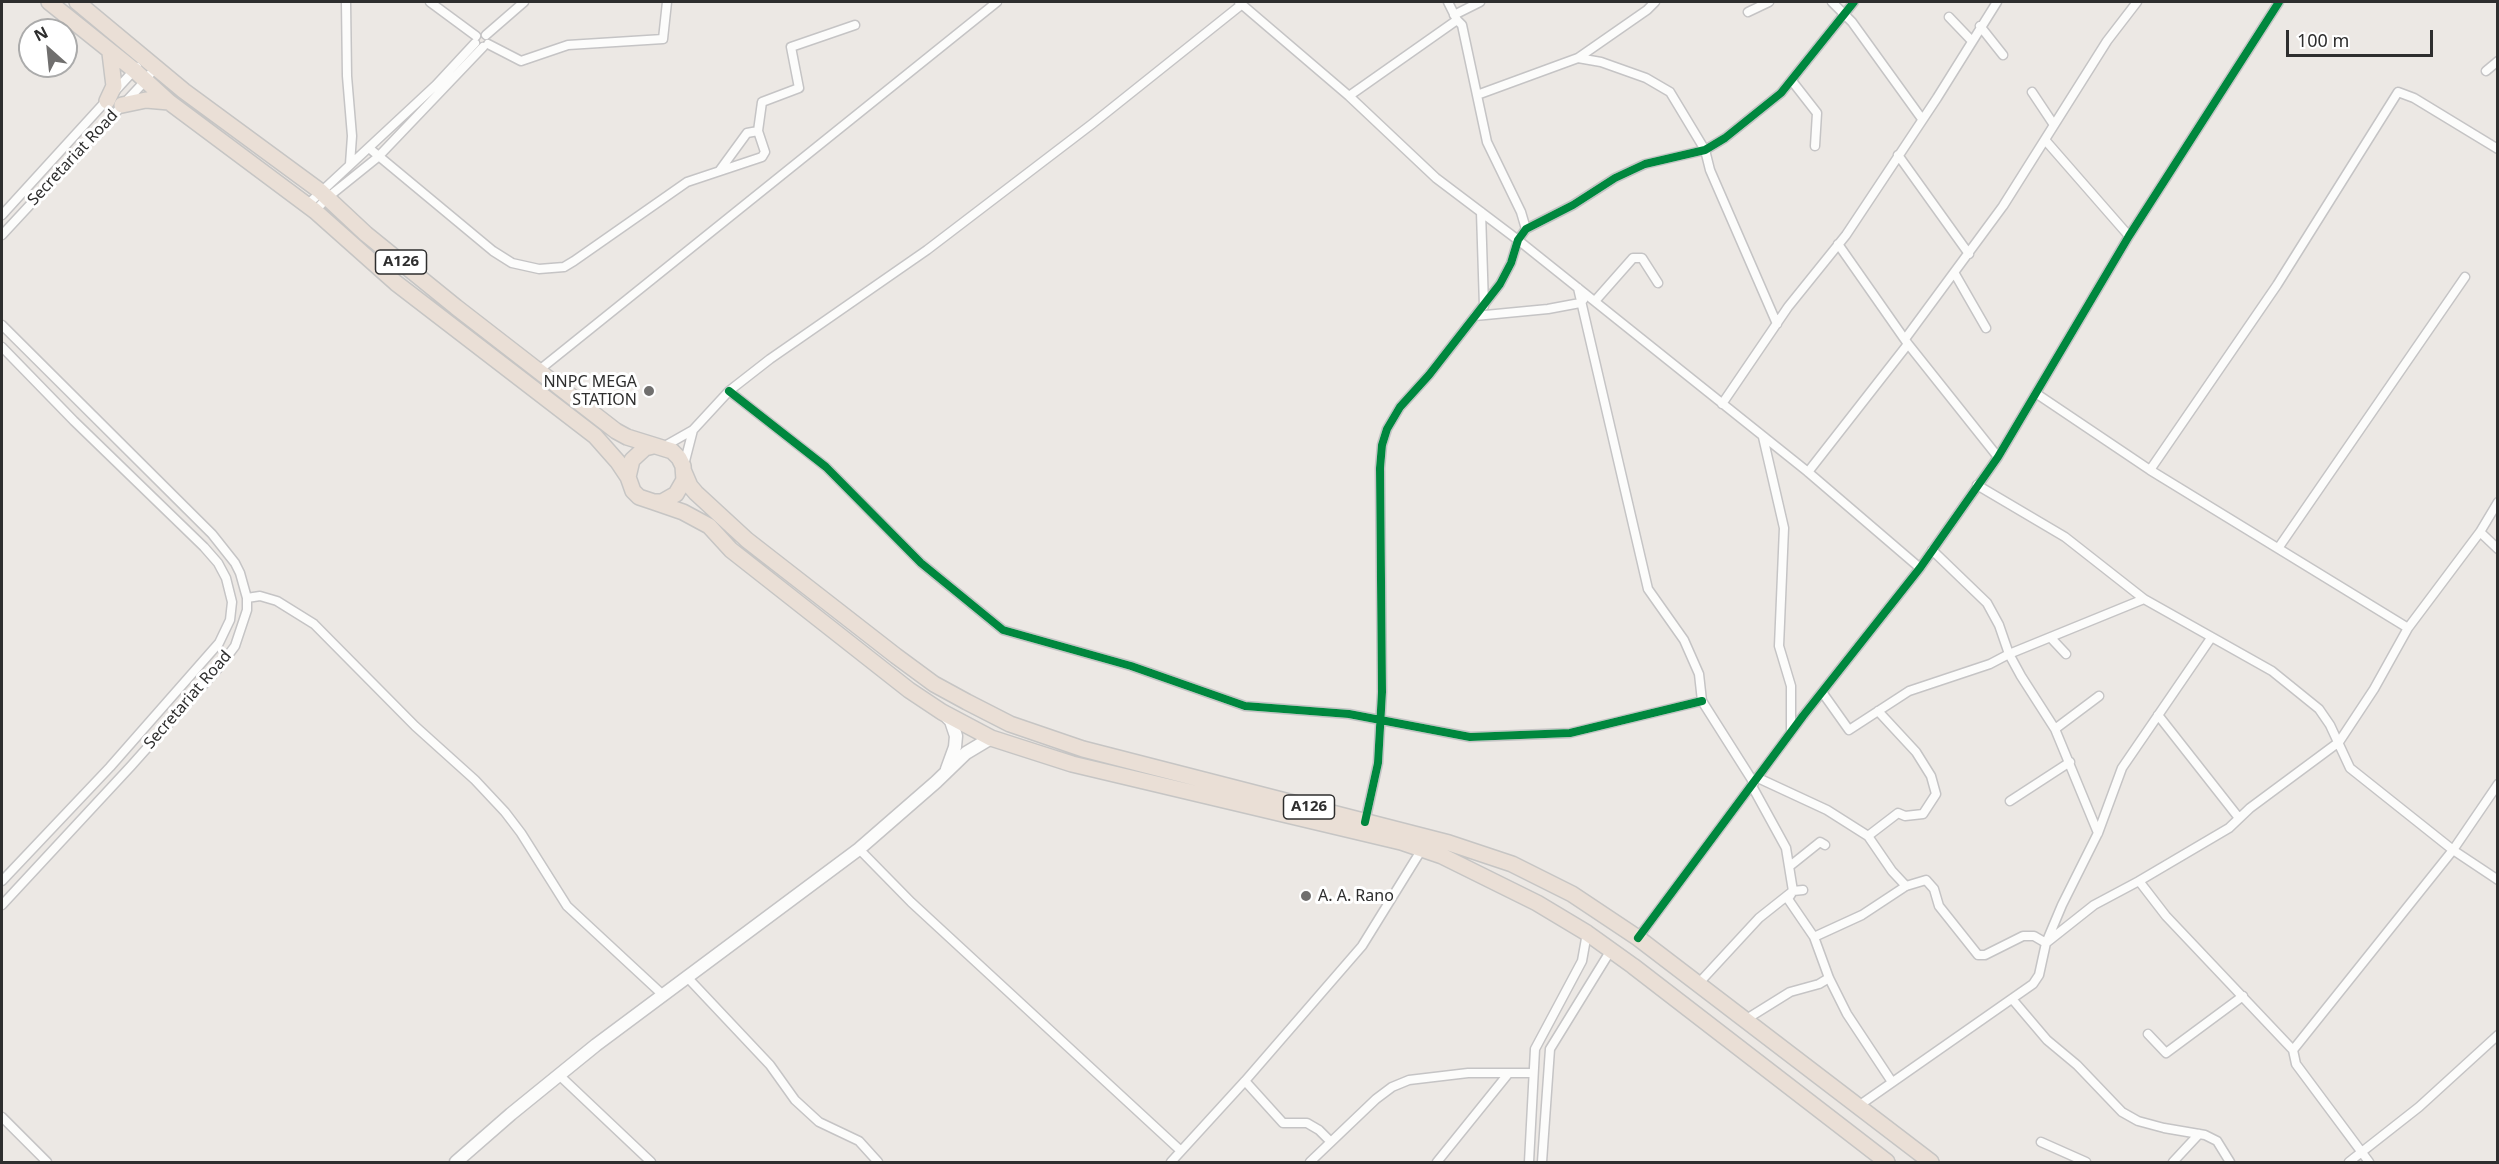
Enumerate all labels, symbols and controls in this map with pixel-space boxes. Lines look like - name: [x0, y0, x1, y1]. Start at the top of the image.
- north arrow: [18, 18, 78, 78]
- scale bar: [2289, 18, 2436, 56]
- text: N: [30, 21, 52, 47]
- text: 100 m: [2297, 28, 2349, 52]
- street label: Secretariat Road: [24, 106, 122, 210]
- road number: A126: [376, 250, 426, 274]
- place label: NNPC MEGA STATION: [543, 372, 637, 410]
- marker: NNPC MEGA STATION: [642, 384, 656, 398]
- street label: Secretariat Road: [140, 647, 236, 753]
- road number: A126: [1284, 795, 1334, 819]
- place label: A. A. Rano: [1318, 886, 1394, 906]
- marker: A. A. Rano: [1299, 889, 1313, 903]

